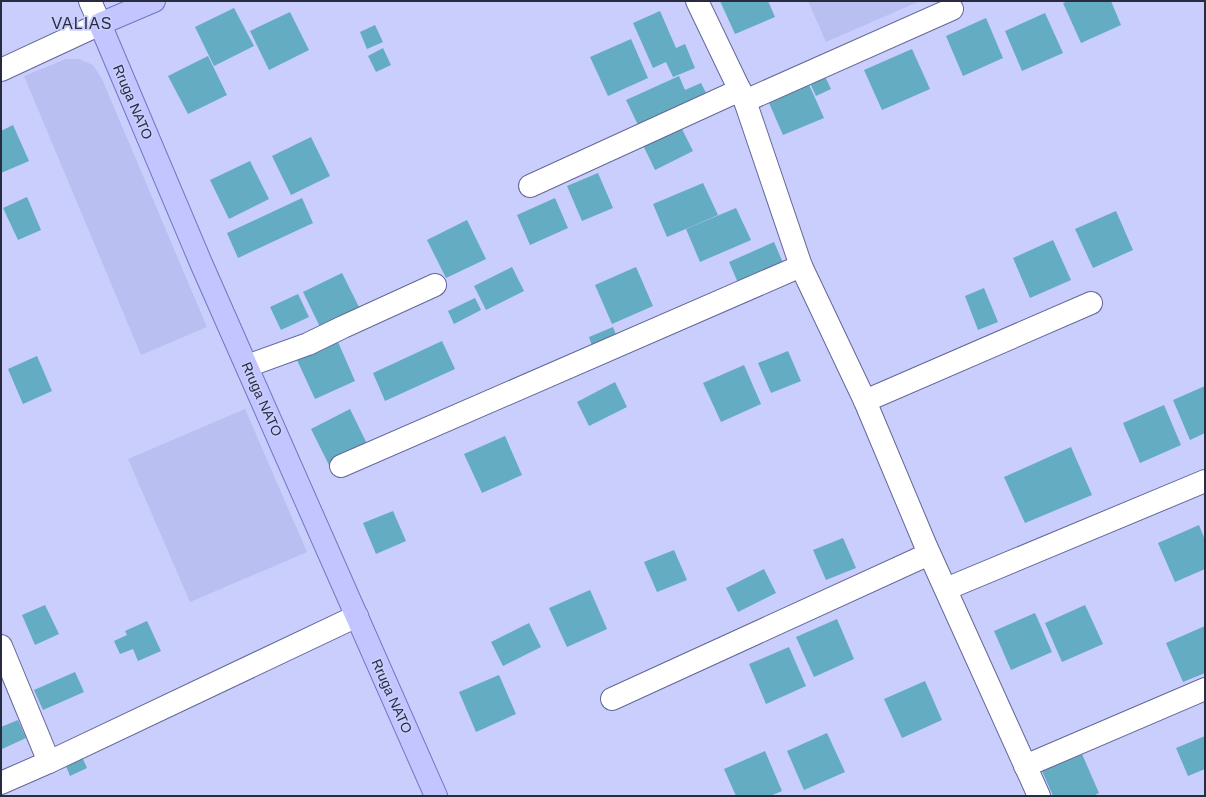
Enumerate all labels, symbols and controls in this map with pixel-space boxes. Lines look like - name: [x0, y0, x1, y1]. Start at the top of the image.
- district label: VALIAS: [52, 15, 112, 32]
- street label: Rruga NATO: [110, 62, 156, 142]
- street label: Rruga NATO: [238, 359, 286, 439]
- street label: Rruga NATO: [368, 656, 416, 736]

